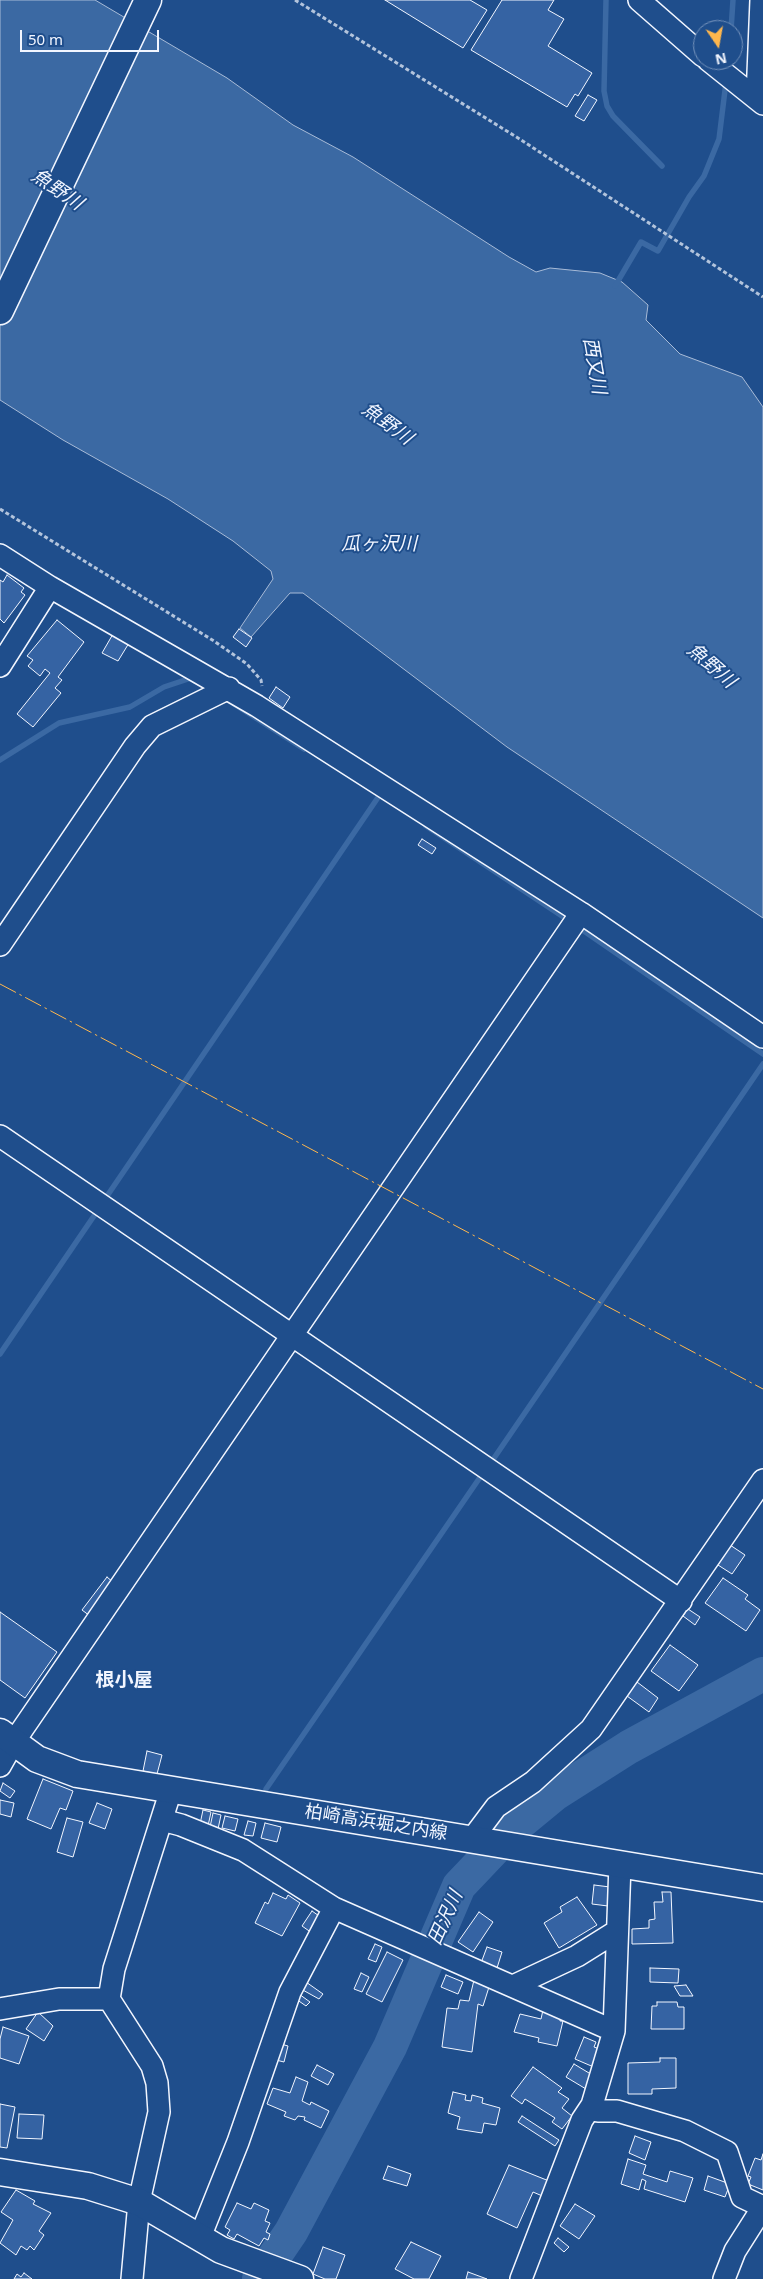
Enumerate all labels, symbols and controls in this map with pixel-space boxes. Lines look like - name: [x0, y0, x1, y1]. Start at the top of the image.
- scale bar: [22, 20, 161, 52]
- north arrow: [693, 20, 743, 70]
- text: 50 m: [28, 29, 63, 49]
- text: N: [713, 49, 729, 70]
- water label: 魚野川: [27, 165, 87, 215]
- water label: 西又川: [578, 336, 610, 396]
- water label: 魚野川: [357, 398, 417, 450]
- water label: 瓜ヶ沢川: [341, 534, 417, 556]
- water label: 魚野川: [682, 639, 740, 693]
- district label: 根小屋: [96, 1670, 152, 1692]
- street label: 柏崎高浜堀之内線: [303, 1801, 449, 1845]
- water label: 田沢川: [424, 1887, 468, 1949]

